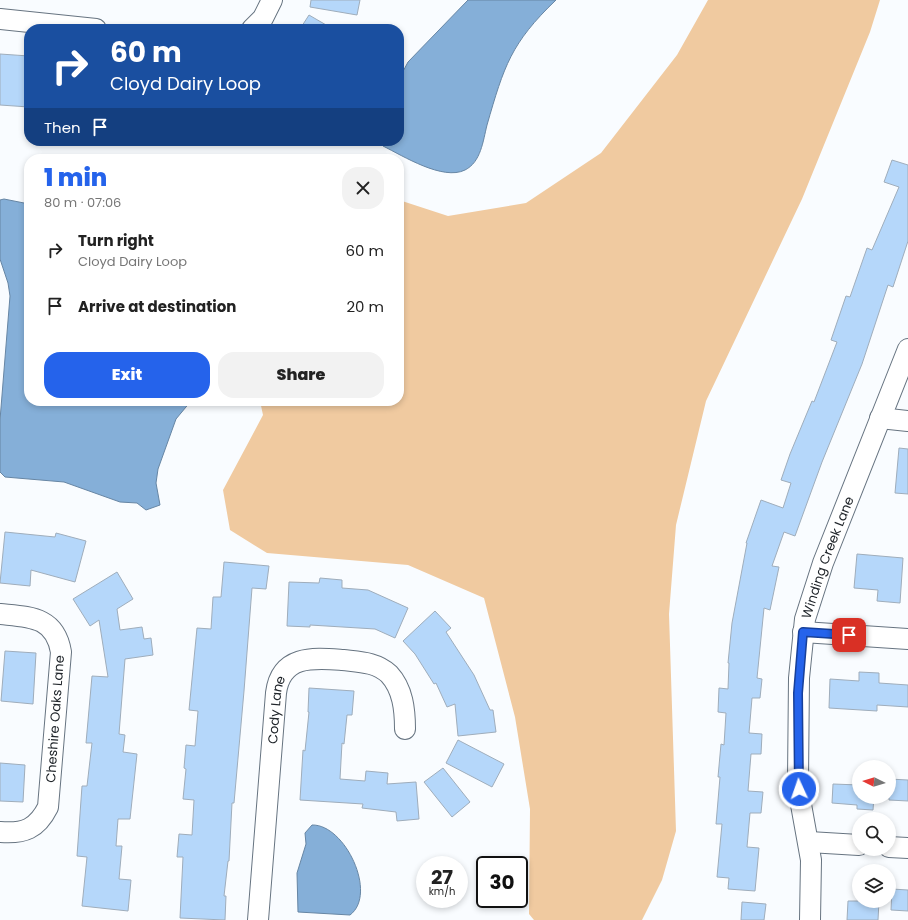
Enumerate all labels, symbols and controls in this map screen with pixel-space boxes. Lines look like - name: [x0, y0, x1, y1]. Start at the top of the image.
- text: 60 m: [110, 33, 182, 72]
- icon: right: [44, 40, 96, 92]
- text: Cloyd Dairy Loop: [110, 71, 261, 96]
- icon: arrive: [89, 116, 111, 138]
- text: Then: [44, 117, 81, 138]
- text: 1 min: [44, 161, 107, 194]
- button: close: [342, 167, 384, 209]
- text: 80 m · 07:06: [44, 193, 121, 212]
- text: Turn right: [78, 230, 154, 251]
- icon: right: [44, 239, 66, 261]
- text: 60 m: [346, 240, 384, 261]
- text: Cloyd Dairy Loop: [78, 252, 187, 271]
- icon: arrive: [44, 295, 66, 317]
- text: Arrive at destination: [78, 296, 236, 317]
- text: 20 m: [346, 296, 384, 317]
- button: Exit: [44, 352, 210, 398]
- button: Share: [218, 352, 384, 398]
- street label: Winding Creek Lane: [796, 493, 858, 621]
- pin: [832, 618, 866, 652]
- icon: arrive: [838, 624, 860, 646]
- street label: Cheshire Oaks Lane: [41, 655, 69, 783]
- street label: Cody Lane: [262, 672, 290, 745]
- north arrow: [852, 760, 896, 804]
- map controls: [852, 760, 896, 908]
- position arrow: [778, 768, 820, 810]
- button: search: [852, 812, 896, 856]
- speed limit sign: 30: [476, 856, 528, 908]
- text: 27: [431, 863, 453, 891]
- button: layers: [852, 864, 896, 908]
- text: km/h: [429, 884, 455, 899]

